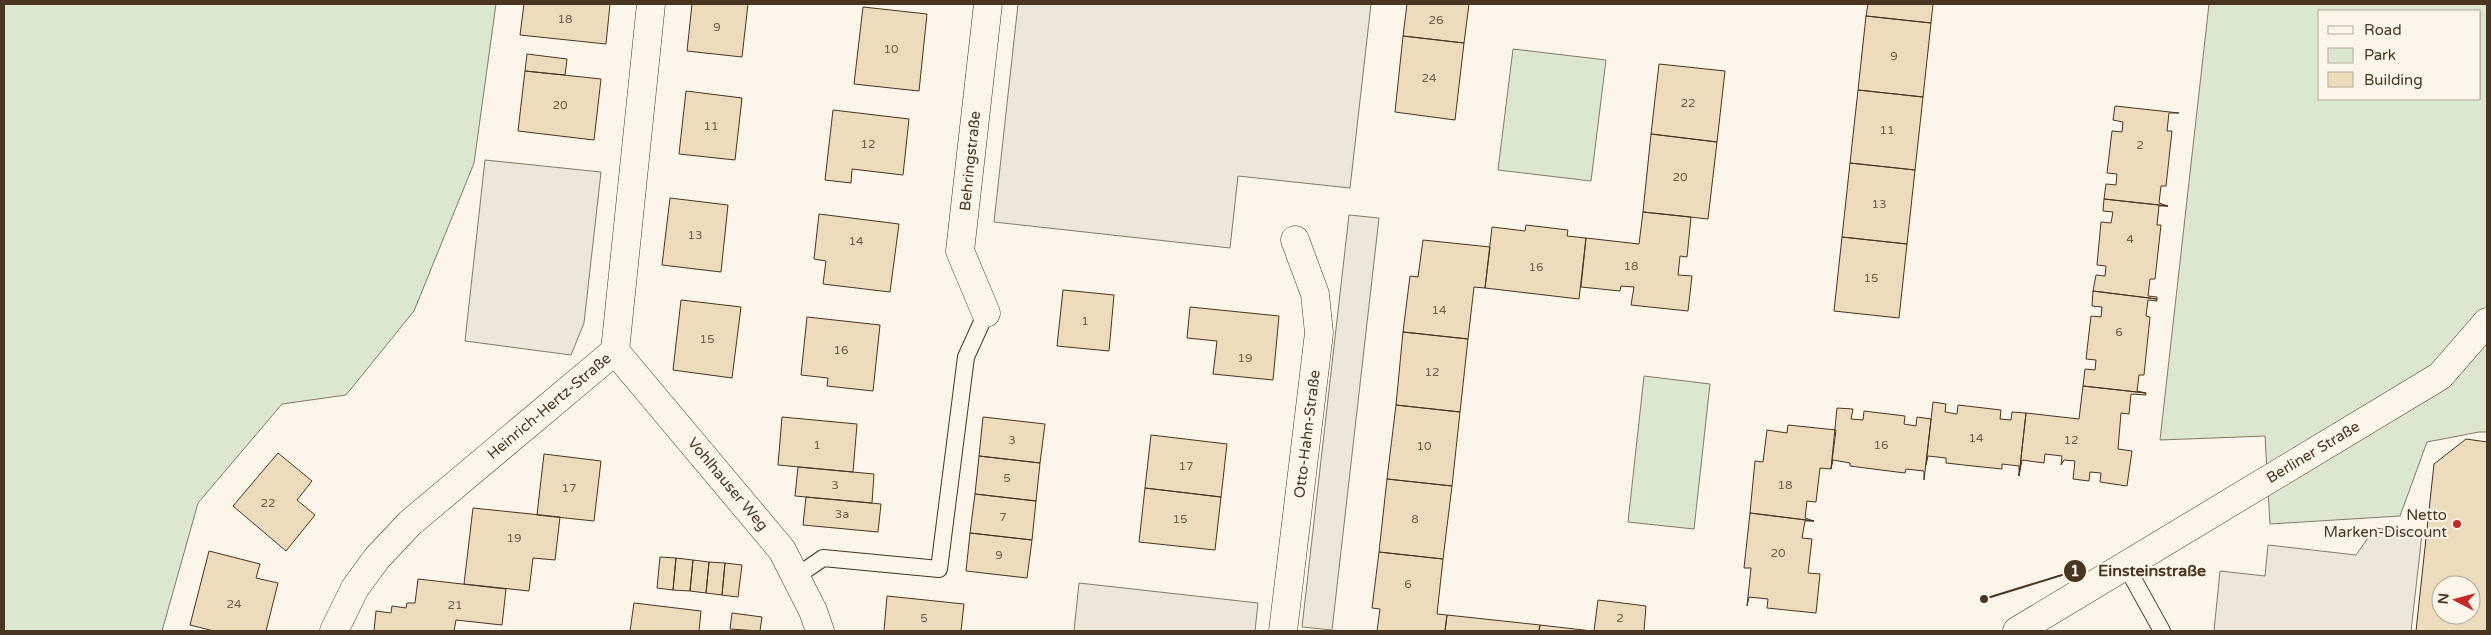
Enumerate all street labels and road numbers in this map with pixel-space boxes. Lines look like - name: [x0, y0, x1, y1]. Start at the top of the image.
- street label: Behringstraße: [956, 110, 984, 212]
- street label: Heinrich-Hertz-Straße: [483, 349, 615, 463]
- street label: Otto-Hahn-Straße: [1290, 369, 1324, 499]
- street label: Berliner Straße: [2263, 417, 2363, 487]
- street label: Vohlhauser Weg: [684, 434, 772, 534]

